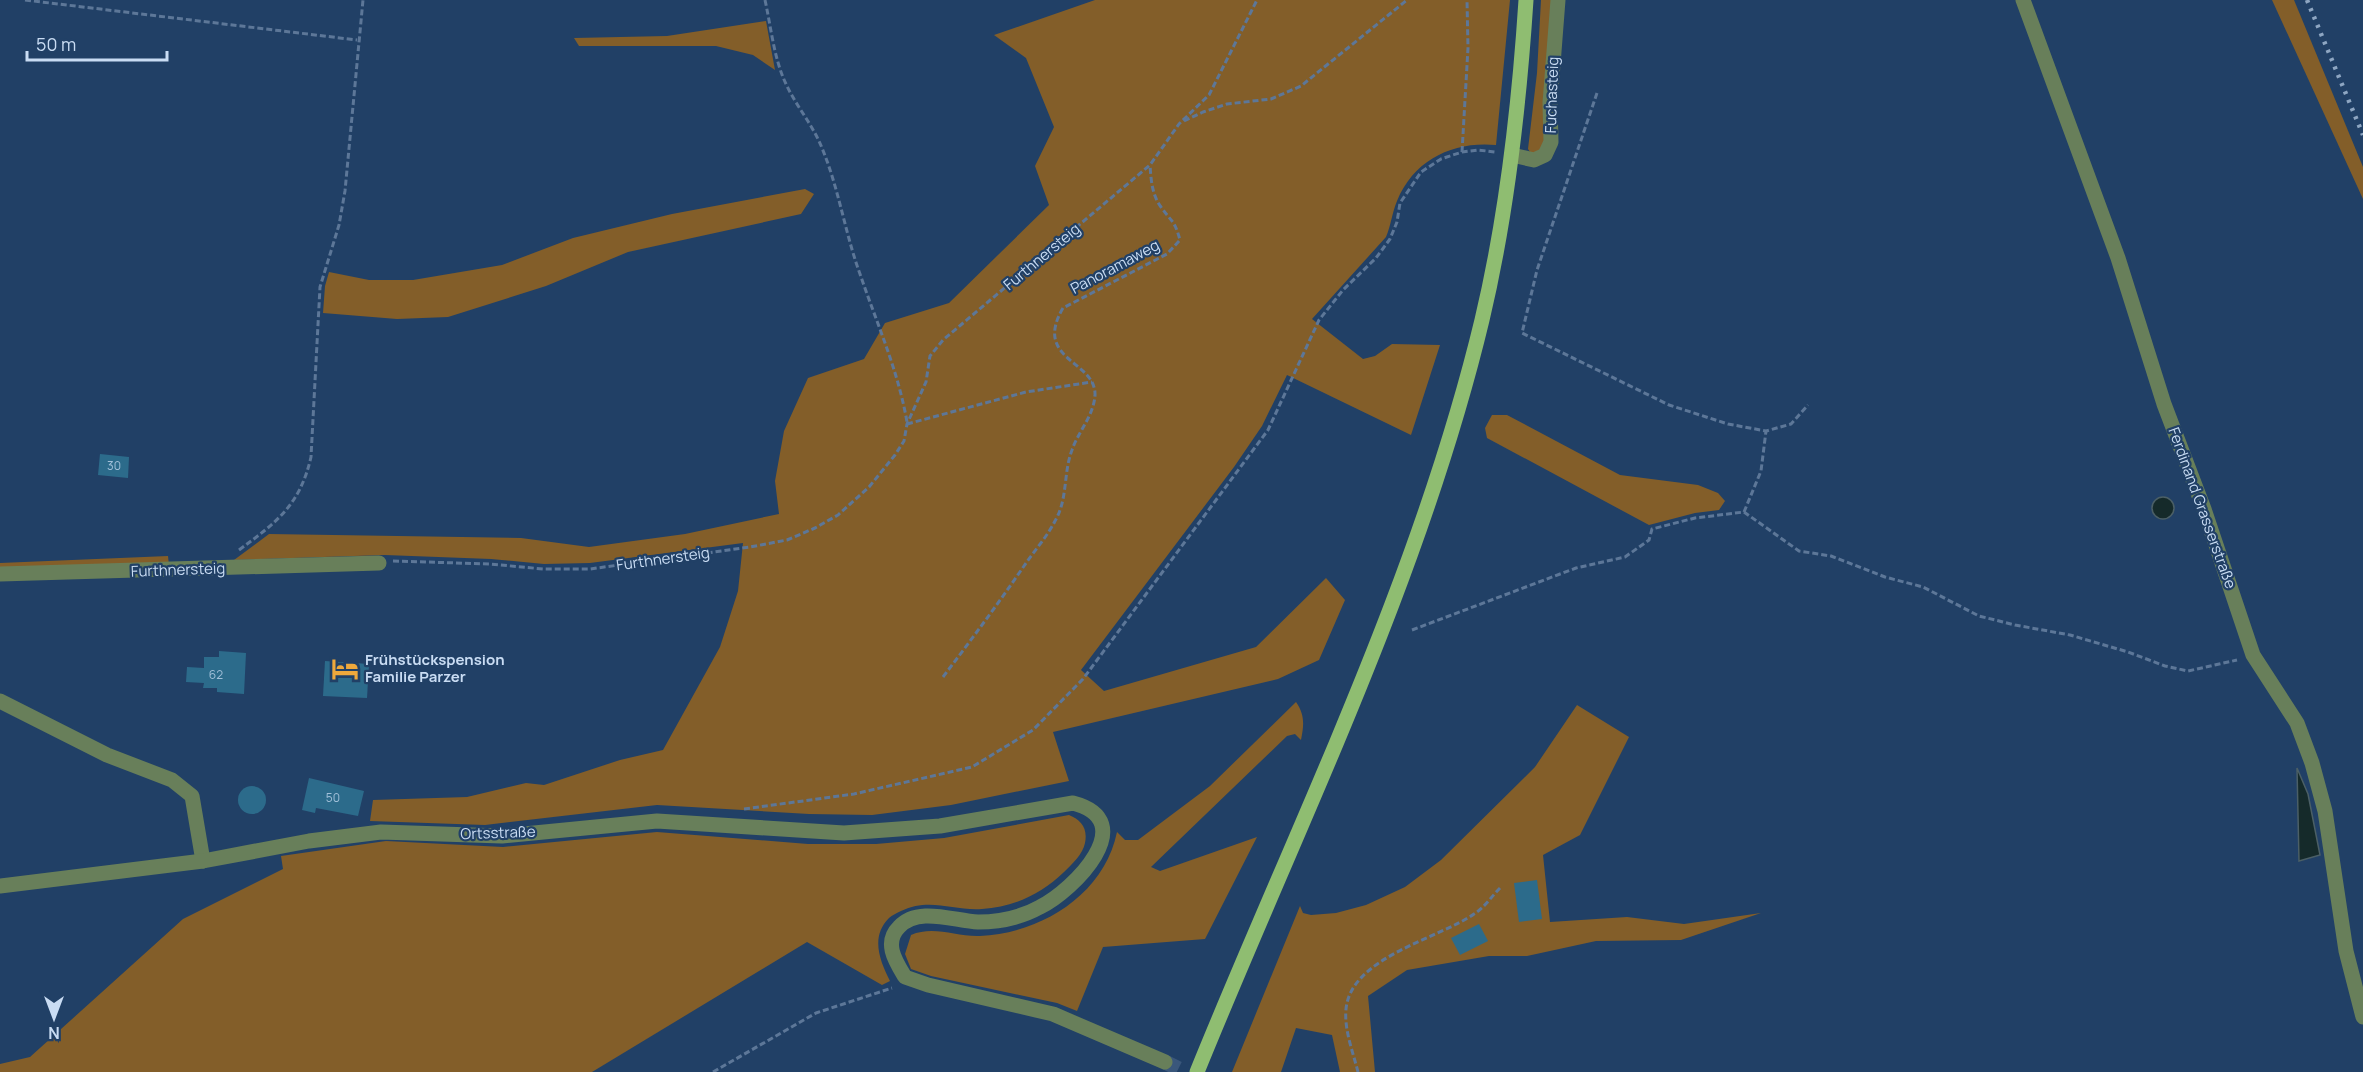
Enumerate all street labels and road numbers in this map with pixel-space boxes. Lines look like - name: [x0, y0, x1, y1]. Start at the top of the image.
- street label: Fuchasteig: [1540, 56, 1563, 134]
- street label: Furthnersteig: [999, 218, 1085, 295]
- street label: Panoramaweg: [1067, 234, 1163, 299]
- street label: Ferdinand Grasserstraße: [2163, 424, 2242, 592]
- street label: Furthnersteig: [615, 542, 711, 575]
- street label: Furthnersteig: [131, 557, 225, 582]
- street label: Ortsstraße: [460, 821, 536, 844]

